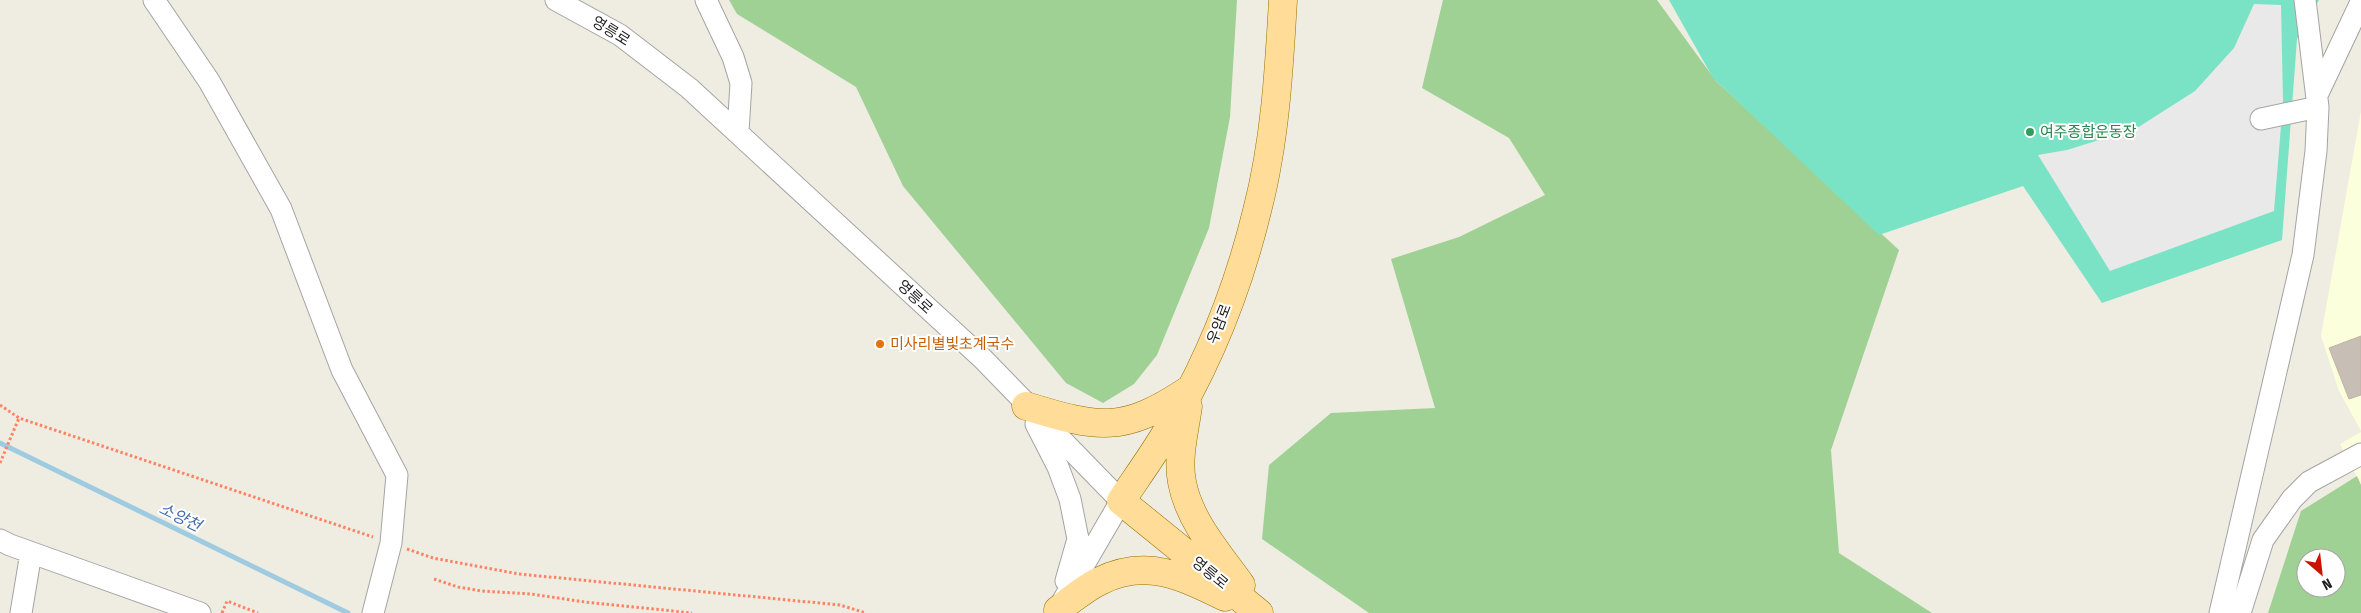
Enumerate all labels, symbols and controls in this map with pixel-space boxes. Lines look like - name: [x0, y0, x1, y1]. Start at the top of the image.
- street label: 영릉로: [589, 12, 633, 50]
- place label: 여주종합운동장: [2040, 123, 2137, 141]
- marker: 여주종합운동장: [2024, 126, 2036, 138]
- street label: 영릉로: [894, 276, 936, 318]
- street label: 우암로: [1203, 301, 1235, 347]
- place label: 미사리별빛초계국수: [890, 335, 1014, 353]
- marker: 미사리별빛초계국수: [874, 338, 886, 350]
- water label: 소양천: [156, 499, 206, 536]
- north arrow: [2296, 548, 2346, 598]
- street label: 영릉로: [1188, 553, 1232, 593]
- text: N: [2319, 575, 2335, 594]

